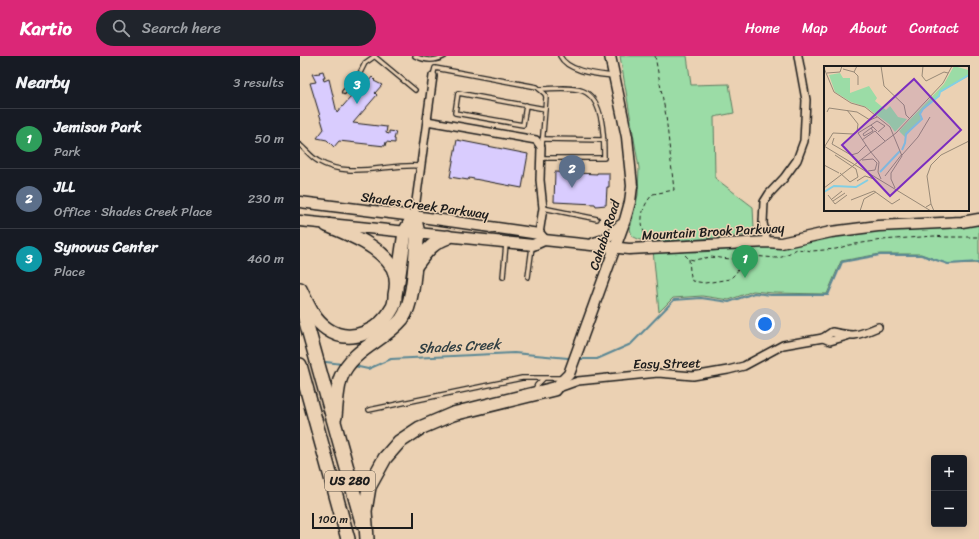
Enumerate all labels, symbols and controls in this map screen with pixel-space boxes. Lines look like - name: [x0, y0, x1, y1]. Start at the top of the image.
- search box: [96, 10, 376, 46]
- text: Kartio: [20, 12, 72, 45]
- text: Search here: [142, 15, 221, 41]
- text: Home: [745, 16, 780, 41]
- text: Map: [802, 16, 828, 41]
- text: About: [850, 16, 887, 41]
- text: Contact: [909, 16, 959, 41]
- icon: search: [110, 17, 132, 39]
- inset map: [824, 66, 969, 211]
- text: Nearby: [16, 67, 70, 97]
- text: 3 results: [233, 71, 284, 94]
- pin: 3: [344, 71, 370, 104]
- text: Jemison Park: [54, 114, 142, 140]
- text: 1: [26, 127, 32, 150]
- text: 50 m: [254, 127, 284, 150]
- text: Park: [54, 140, 81, 163]
- pin: 2: [559, 155, 585, 188]
- text: JLL: [54, 174, 75, 200]
- street label: Shades Creek Parkway: [359, 185, 491, 226]
- text: 2: [25, 187, 33, 210]
- text: 230 m: [248, 187, 284, 210]
- street label: Cahaba Road: [582, 196, 627, 273]
- text: Office · Shades Creek Place: [54, 200, 212, 223]
- street label: Mountain Brook Parkway: [641, 216, 785, 247]
- text: Synovus Center: [54, 234, 157, 260]
- pin: 1: [732, 245, 758, 278]
- text: 3: [25, 247, 33, 270]
- text: 460 m: [247, 247, 284, 270]
- text: Place: [54, 260, 85, 283]
- your location: [755, 314, 775, 334]
- water label: Shades Creek: [417, 332, 503, 361]
- street label: Easy Street: [633, 351, 701, 376]
- map controls: [931, 455, 967, 527]
- button: +: [931, 455, 967, 491]
- road number: US 280: [325, 471, 375, 491]
- button: −: [931, 491, 967, 527]
- text: 100 m: [318, 510, 348, 529]
- scale bar: [312, 511, 413, 530]

